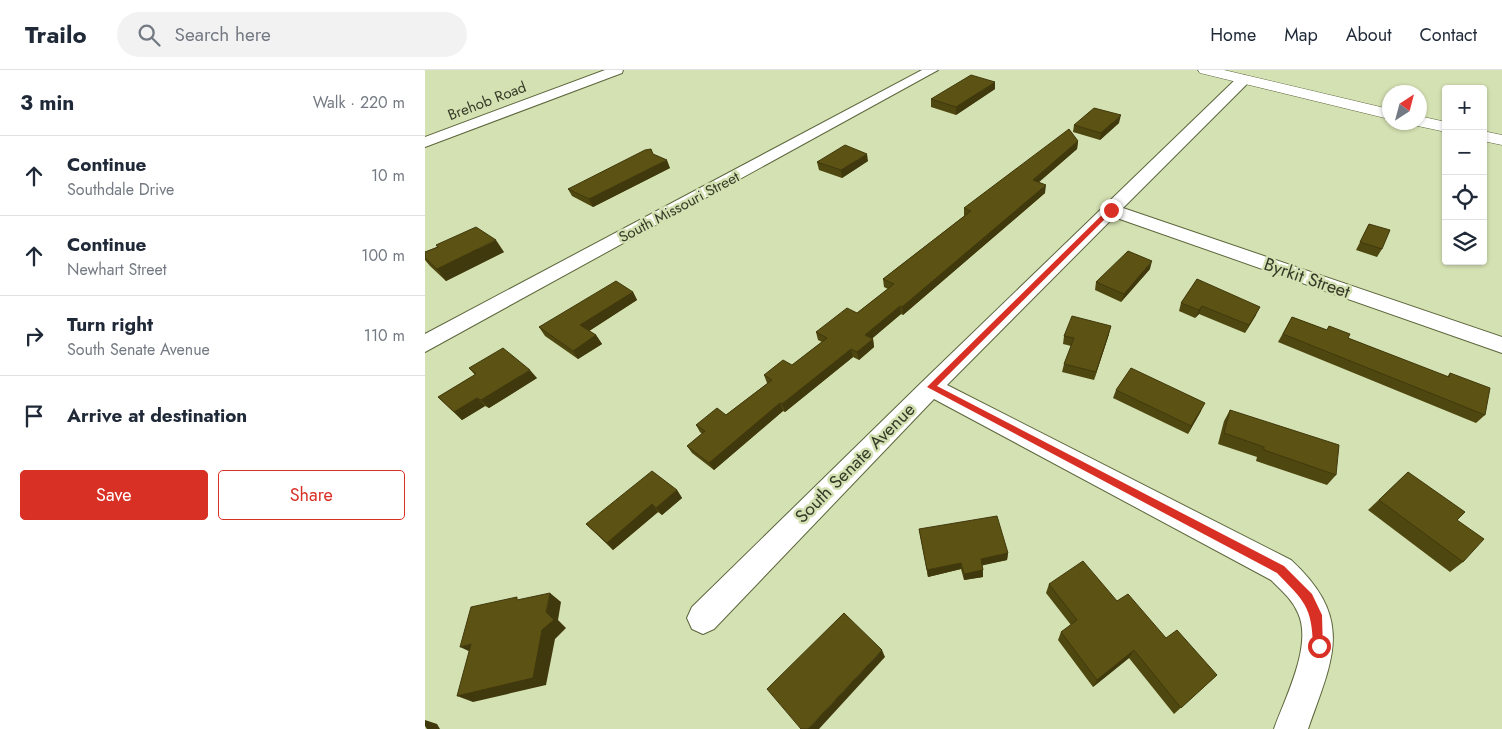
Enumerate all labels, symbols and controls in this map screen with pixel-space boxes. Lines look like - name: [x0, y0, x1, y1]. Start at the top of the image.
- search box: [117, 12, 467, 57]
- text: Trailo: [25, 17, 87, 52]
- icon: search: [135, 21, 163, 49]
- text: Search here: [175, 21, 271, 48]
- text: Home: [1210, 22, 1256, 48]
- text: Map: [1284, 22, 1318, 48]
- text: About: [1346, 22, 1391, 48]
- text: Contact: [1419, 22, 1477, 48]
- street label: Brehob Road: [445, 76, 529, 126]
- north arrow: [1382, 85, 1427, 130]
- map controls: [1442, 85, 1487, 265]
- button: +: [1442, 85, 1487, 130]
- text: 3 min: [20, 88, 74, 118]
- text: Walk · 220 m: [313, 91, 405, 114]
- button: −: [1442, 130, 1487, 175]
- text: Continue: [67, 151, 146, 178]
- icon: ahead: [20, 162, 48, 190]
- text: 10 m: [371, 164, 405, 187]
- street label: South Missouri Street: [615, 166, 744, 248]
- button: locate: [1442, 175, 1487, 220]
- text: Southdale Drive: [67, 178, 174, 201]
- route end: [1100, 199, 1123, 222]
- button: layers: [1442, 220, 1487, 265]
- text: Continue: [67, 231, 146, 258]
- icon: ahead: [20, 242, 48, 270]
- text: 100 m: [361, 244, 405, 267]
- street label: Byrkit Street: [1260, 251, 1354, 305]
- text: Newhart Street: [67, 258, 167, 281]
- text: Turn right: [67, 311, 153, 338]
- icon: right: [20, 322, 48, 350]
- text: 110 m: [364, 324, 405, 347]
- text: South Senate Avenue: [67, 338, 210, 361]
- street label: South Senate Avenue: [789, 397, 921, 529]
- icon: arrive: [20, 402, 48, 430]
- text: Arrive at destination: [67, 402, 247, 429]
- button: Save: [20, 470, 208, 520]
- button: Share: [218, 470, 405, 520]
- route start: [1308, 635, 1331, 658]

